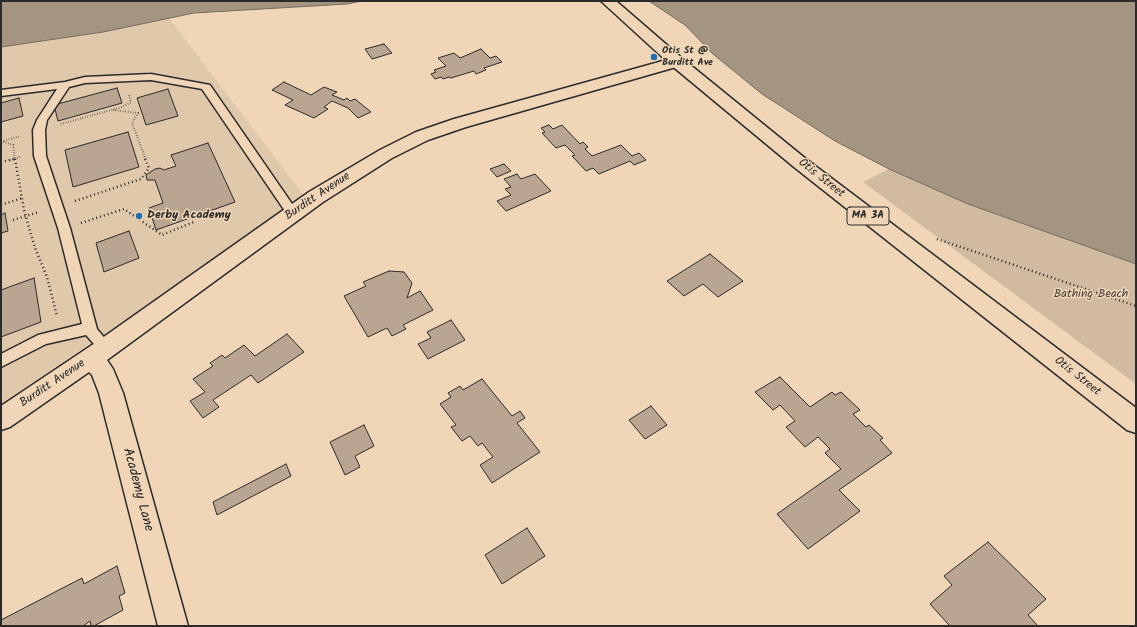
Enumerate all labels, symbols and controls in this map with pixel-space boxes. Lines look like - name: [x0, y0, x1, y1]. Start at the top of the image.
- place label: Otis St @ Burditt Ave: [662, 45, 713, 68]
- marker: Otis St @ Burditt Ave: [649, 52, 659, 62]
- street label: Otis Street: [795, 156, 847, 202]
- street label: Burditt Avenue: [283, 170, 353, 224]
- road number: MA 3A: [847, 207, 889, 225]
- place label: Derby Academy: [147, 209, 231, 223]
- marker: Derby Academy: [134, 211, 144, 221]
- park label: Bathing Beach: [1054, 288, 1128, 302]
- street label: Otis Street: [1051, 354, 1103, 400]
- street label: Burditt Avenue: [18, 357, 88, 411]
- street label: Academy Lane: [118, 446, 156, 534]

